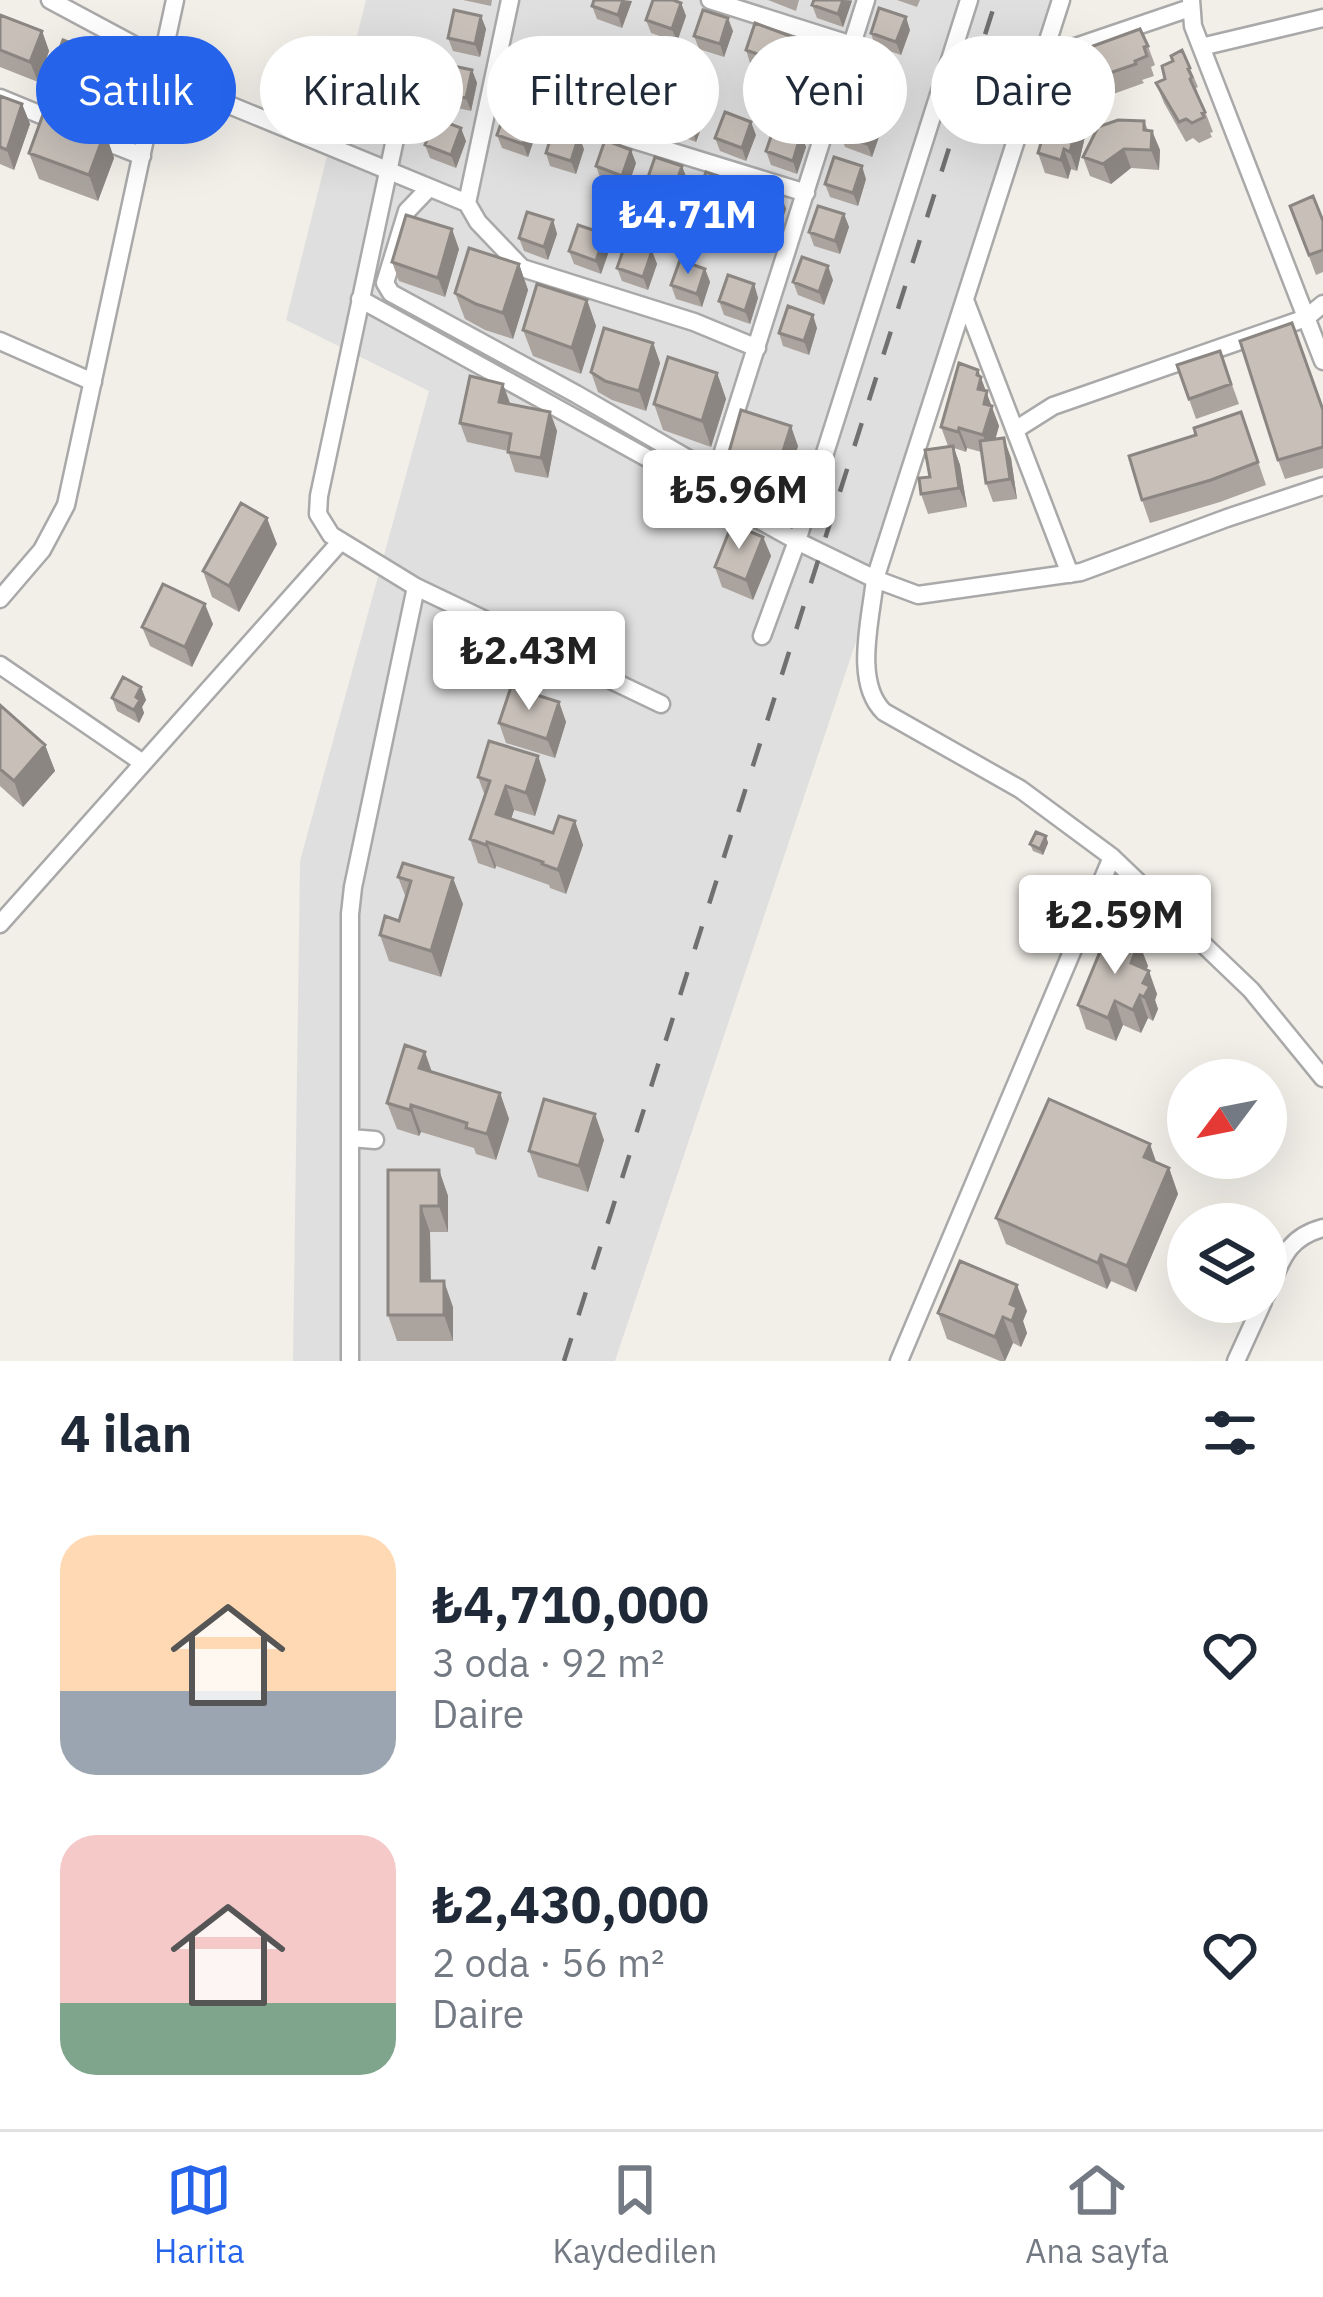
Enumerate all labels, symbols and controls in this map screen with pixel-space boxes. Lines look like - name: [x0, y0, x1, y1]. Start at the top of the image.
- chip: Satılık: [36, 36, 236, 144]
- chip: Kiralık: [260, 36, 463, 144]
- chip: Filtreler: [487, 36, 719, 144]
- chip: Yeni: [743, 36, 907, 144]
- chip: Daire: [931, 36, 1115, 144]
- pin: ₺4.71M: [590, 175, 786, 277]
- text: ₺4.71M: [619, 188, 757, 239]
- pin: ₺5.96M: [641, 450, 837, 552]
- text: ₺5.96M: [670, 463, 808, 514]
- pin: ₺2.43M: [431, 611, 627, 713]
- text: ₺2.43M: [460, 624, 598, 675]
- pin: ₺2.59M: [1017, 875, 1213, 977]
- text: ₺2.59M: [1046, 888, 1184, 939]
- north arrow: [1167, 1059, 1287, 1179]
- map controls: [1167, 1059, 1287, 1323]
- button: layers: [1167, 1203, 1287, 1323]
- text: 4 ilan: [60, 1400, 192, 1466]
- icon: filters: [1197, 1400, 1263, 1466]
- text: ₺4,710,000: [432, 1571, 709, 1637]
- icon: home: [156, 1583, 300, 1727]
- icon: heart: [1197, 1622, 1263, 1688]
- text: 3 oda · 92 m²: [432, 1637, 665, 1688]
- text: Daire: [432, 1688, 524, 1739]
- text: ₺2,430,000: [432, 1871, 709, 1937]
- icon: home: [156, 1883, 300, 2027]
- icon: heart: [1197, 1922, 1263, 1988]
- text: 2 oda · 56 m²: [432, 1937, 665, 1988]
- text: Daire: [432, 1988, 524, 2039]
- tab: Harita: [154, 2157, 245, 2272]
- tab: Kaydedilen: [553, 2157, 717, 2272]
- tab: Ana sayfa: [1025, 2157, 1169, 2272]

